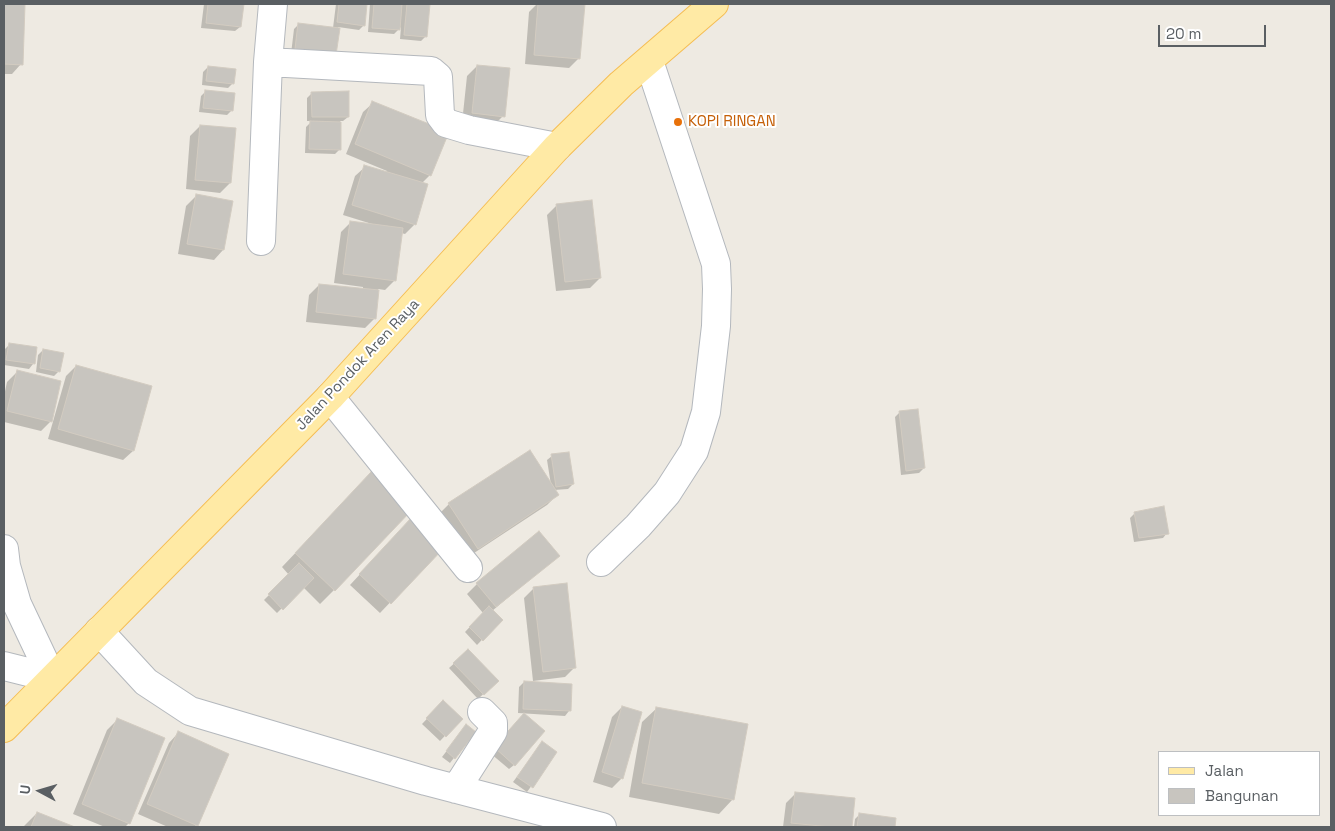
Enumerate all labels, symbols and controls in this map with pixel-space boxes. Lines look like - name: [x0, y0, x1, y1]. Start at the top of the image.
- scale bar: [1160, 15, 1268, 47]
- text: 20 m: [1166, 24, 1201, 43]
- place label: KOPI RINGAN: [688, 113, 776, 131]
- marker: KOPI RINGAN: [672, 116, 684, 128]
- street label: Jalan Pondok Aren Raya: [292, 296, 424, 434]
- legend: [1158, 751, 1320, 816]
- text: Jalan: [1205, 761, 1244, 780]
- north arrow: [15, 766, 65, 816]
- text: U: [16, 784, 35, 795]
- text: Bangunan: [1205, 786, 1279, 805]

